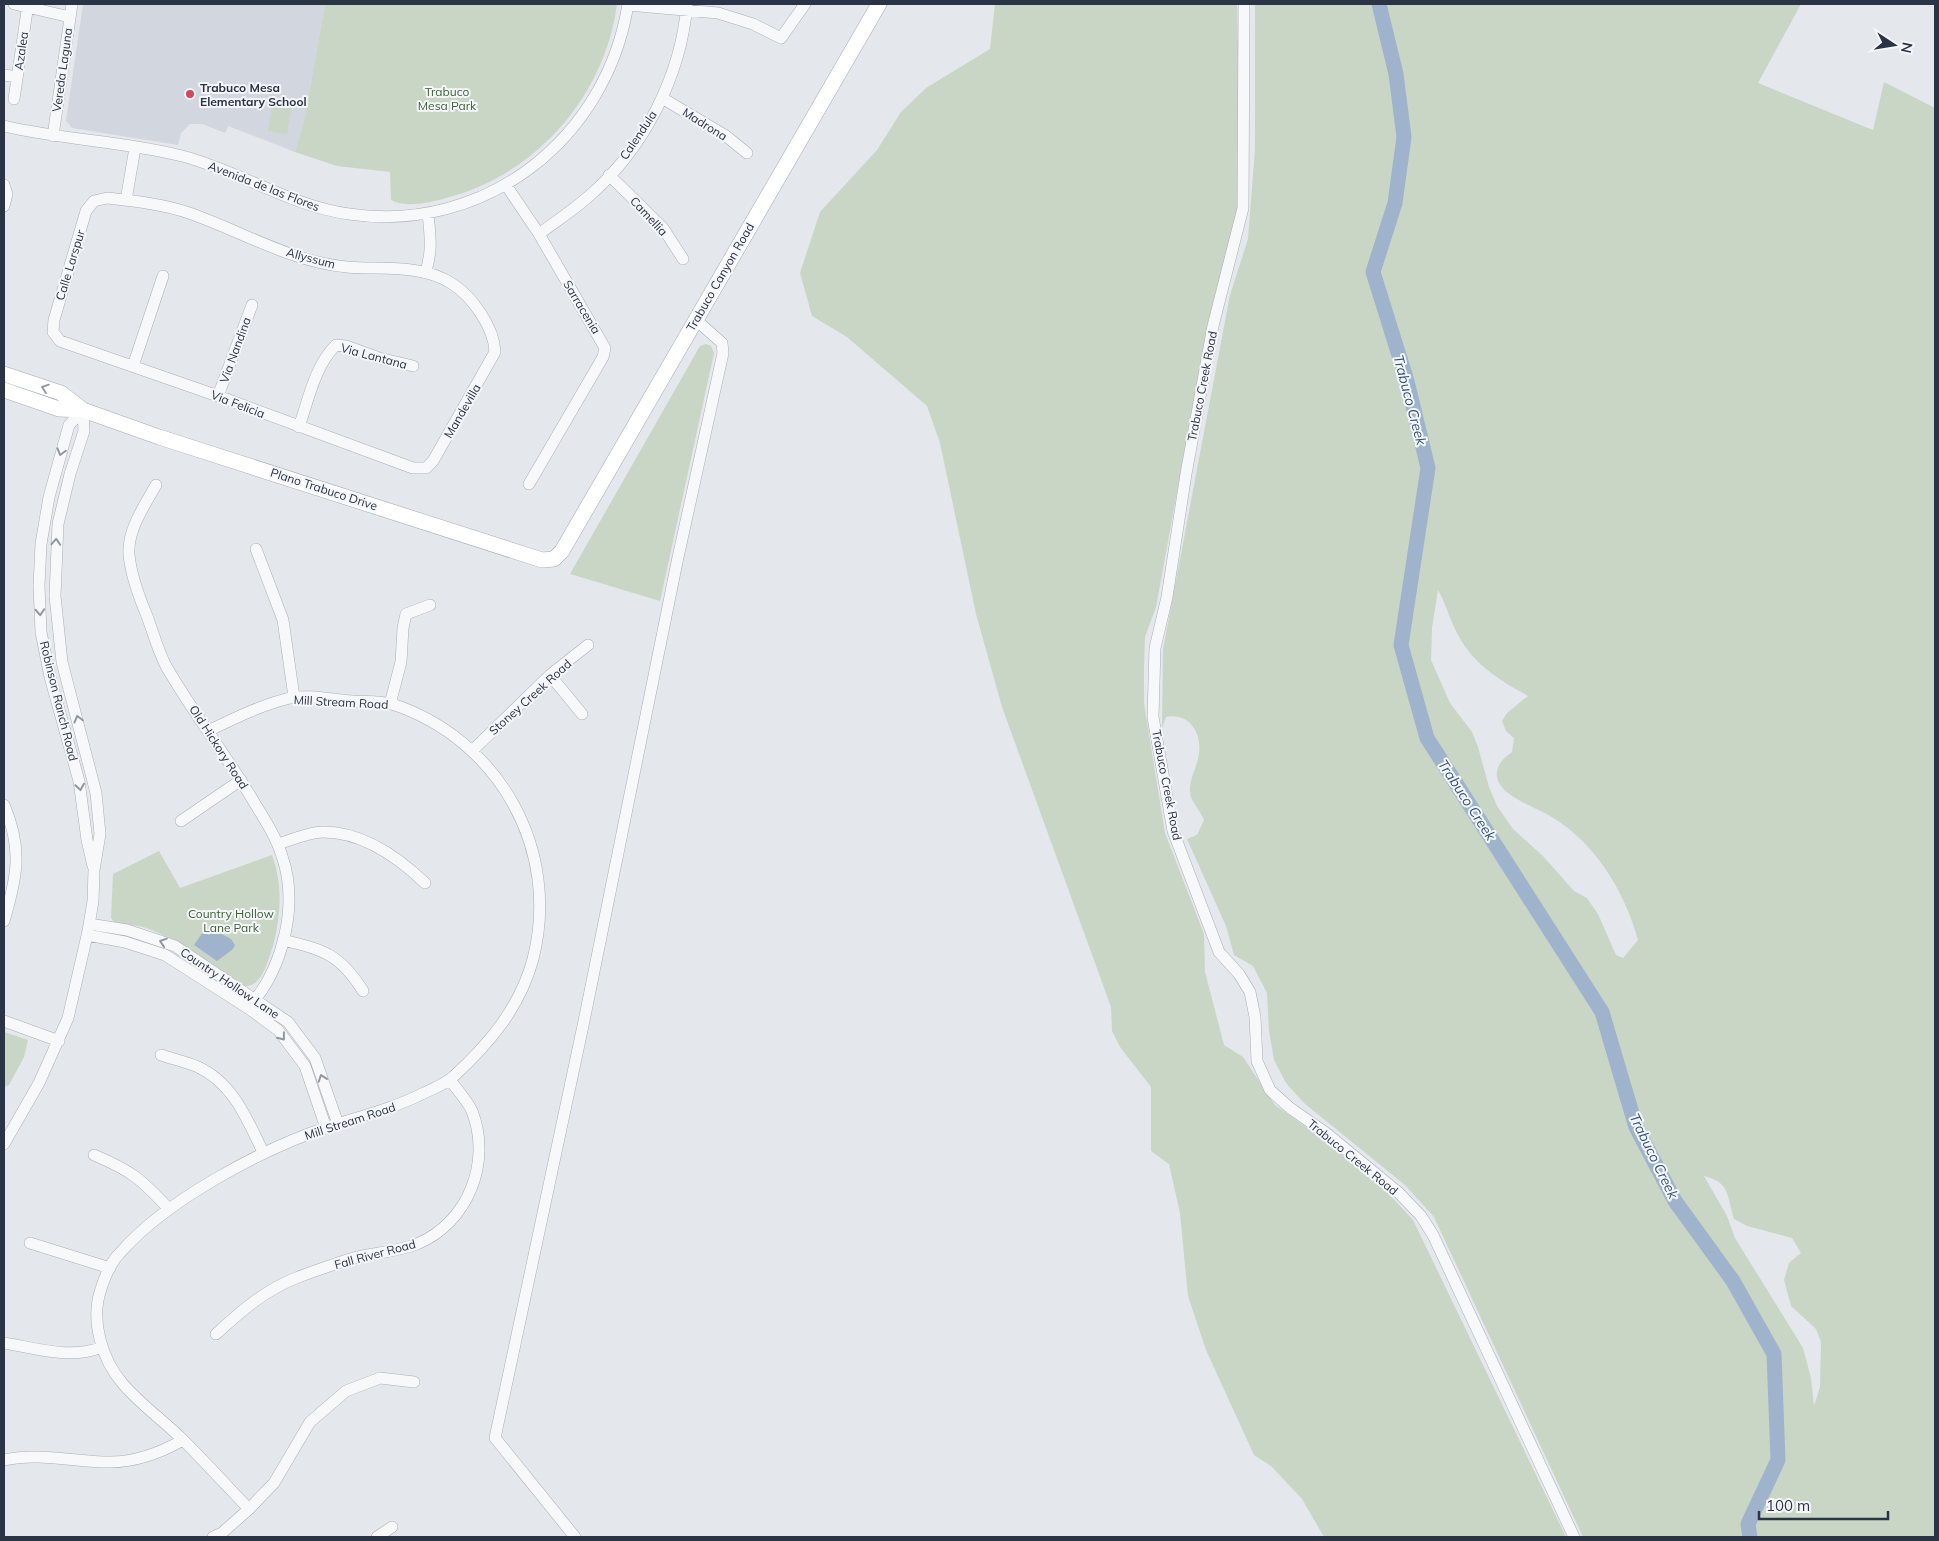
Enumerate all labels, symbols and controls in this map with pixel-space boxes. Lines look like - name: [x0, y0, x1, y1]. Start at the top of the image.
- north arrow: [1869, 20, 1919, 70]
- street label: Vereda Laguna: [49, 27, 75, 113]
- street label: Azalea: [11, 31, 31, 71]
- text: N: [1897, 41, 1917, 55]
- place label: Trabuco Mesa Elementary School: [200, 80, 307, 109]
- park label: Trabuco Mesa Park: [418, 84, 477, 113]
- marker: Trabuco Mesa Elementary School: [184, 88, 196, 100]
- street label: Madrona: [680, 104, 730, 144]
- street label: Calendula: [616, 108, 660, 162]
- street label: Avenida de las Flores: [206, 158, 322, 214]
- street label: Camellia: [627, 193, 671, 239]
- street label: Trabuco Canyon Road: [683, 220, 757, 334]
- street label: Calle Larspur: [52, 227, 88, 302]
- street label: Allyssum: [285, 244, 337, 272]
- street label: Sarracenia: [560, 277, 604, 337]
- street label: Via Nandina: [216, 315, 254, 385]
- street label: Trabuco Creek Road: [1184, 330, 1220, 442]
- street label: Via Lantana: [339, 340, 409, 372]
- water label: Trabuco Creek: [1389, 353, 1431, 448]
- street label: Mandevilla: [440, 381, 484, 441]
- one-way arrow: [42, 384, 50, 394]
- street label: Via Felicia: [209, 387, 267, 421]
- one-way arrow: [57, 447, 67, 455]
- street label: Plano Trabuco Drive: [269, 465, 379, 513]
- one-way arrow: [51, 537, 62, 545]
- one-way arrow: [35, 608, 46, 616]
- street label: Robinson Ranch Road: [37, 639, 81, 763]
- street label: Stoney Creek Road: [486, 656, 574, 738]
- street label: Mill Stream Road: [293, 692, 389, 712]
- street label: Old Hickory Road: [186, 702, 252, 792]
- one-way arrow: [73, 716, 83, 724]
- street label: Trabuco Creek Road: [1149, 729, 1185, 841]
- water label: Trabuco Creek: [1434, 756, 1500, 844]
- one-way arrow: [74, 783, 85, 791]
- park label: Country Hollow Lane Park: [188, 906, 275, 935]
- one-way arrow: [159, 938, 167, 948]
- street label: Country Hollow Lane: [178, 944, 282, 1022]
- one-way arrow: [277, 1031, 285, 1040]
- one-way arrow: [318, 1074, 328, 1083]
- street label: Mill Stream Road: [303, 1099, 397, 1143]
- water label: Trabuco Creek: [1626, 1110, 1683, 1202]
- street label: Trabuco Creek Road: [1305, 1116, 1401, 1198]
- street label: Fall River Road: [333, 1236, 417, 1272]
- scale bar: [1759, 1488, 1888, 1520]
- text: 100 m: [1766, 1496, 1810, 1515]

